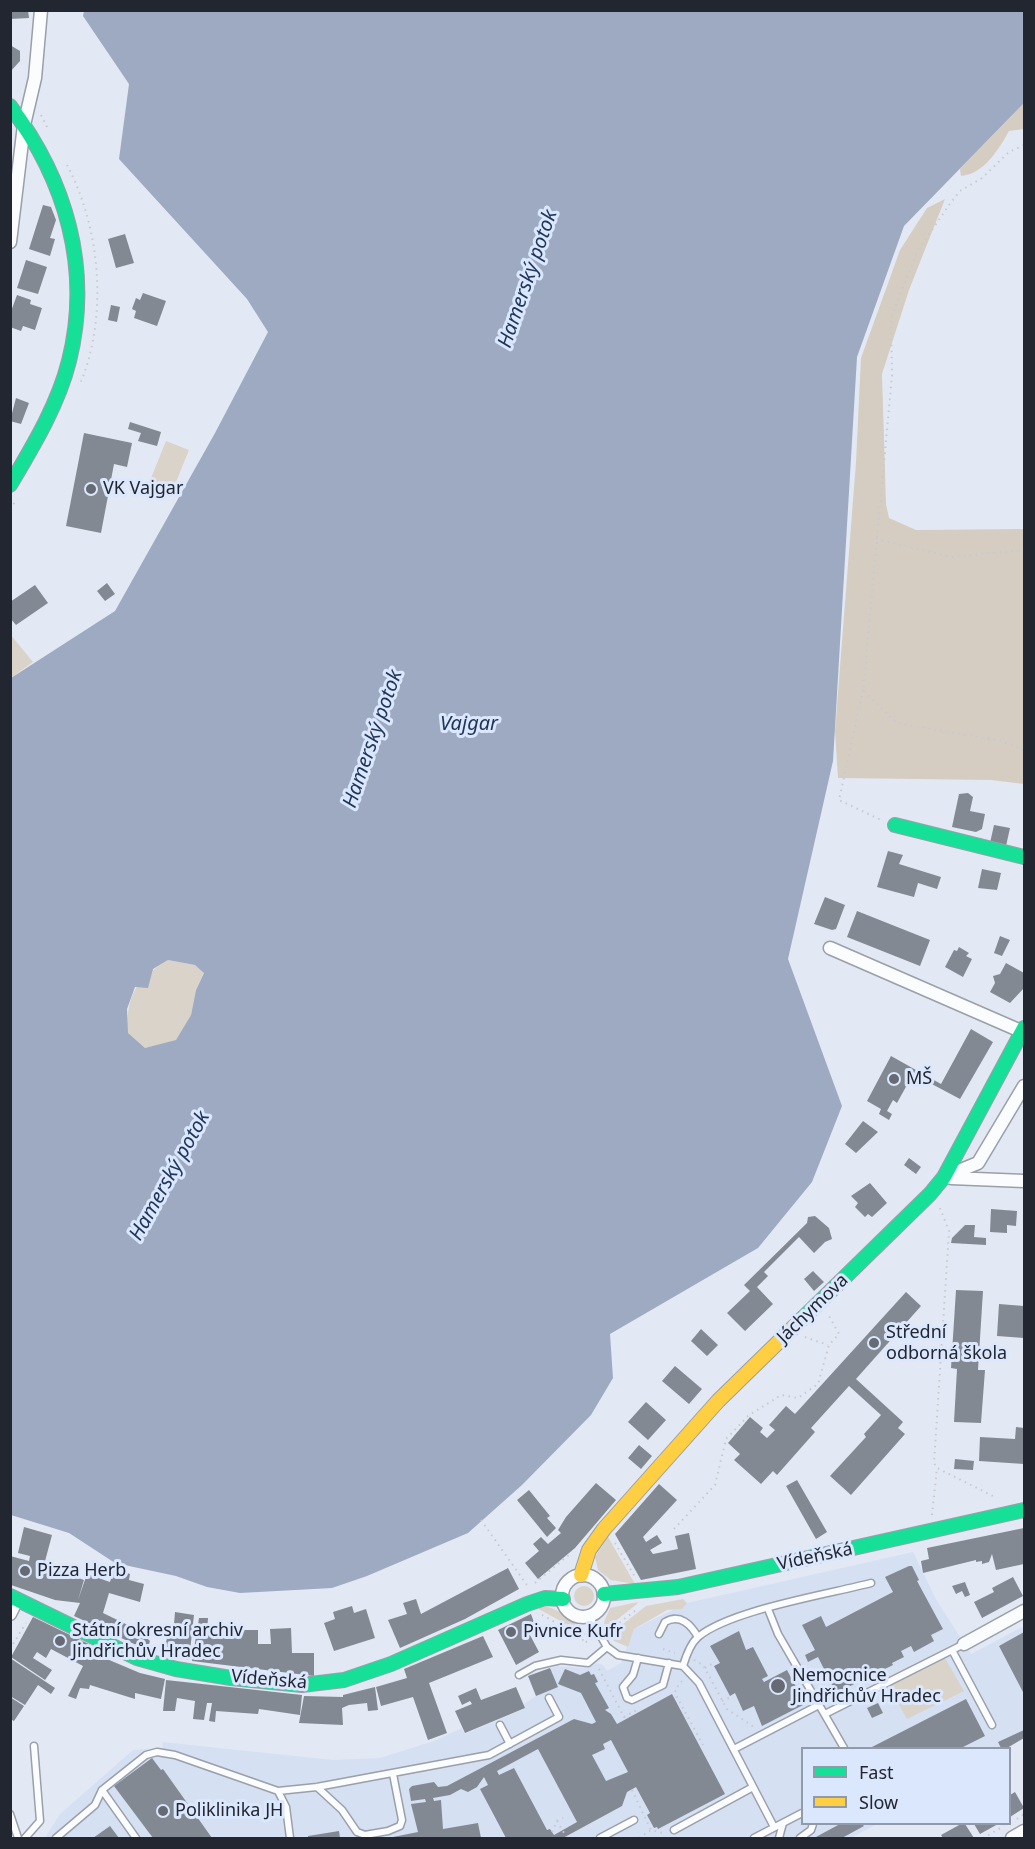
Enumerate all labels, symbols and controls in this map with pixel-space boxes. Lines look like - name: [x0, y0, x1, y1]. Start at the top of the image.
- water label: Hamerský potok: [493, 207, 563, 351]
- place label: VK Vajgar: [103, 478, 183, 500]
- marker: VK Vajgar: [84, 482, 98, 496]
- water label: Hamerský potok: [338, 667, 408, 811]
- water label: Vajgar: [440, 712, 498, 736]
- place label: MŠ: [906, 1068, 932, 1090]
- marker: MŠ: [887, 1072, 901, 1086]
- water label: Hamerský potok: [125, 1107, 215, 1245]
- street label: Jáchymova: [773, 1270, 853, 1348]
- place label: Střední odborná škola: [886, 1322, 1007, 1364]
- marker: Střední odborná škola: [867, 1336, 881, 1350]
- street label: Vídeňská: [776, 1539, 854, 1575]
- place label: Pizza Herb: [37, 1560, 126, 1582]
- marker: Pizza Herb: [18, 1564, 32, 1578]
- place label: Státní okresní archiv Jindřichův Hradec: [72, 1620, 243, 1662]
- place label: Pivnice Kufr: [523, 1621, 623, 1643]
- marker: Pivnice Kufr: [504, 1625, 518, 1639]
- marker: Státní okresní archiv Jindřichův Hradec: [53, 1634, 67, 1648]
- place label: Nemocnice Jindřichův Hradec: [792, 1665, 941, 1708]
- street label: Vídeňská: [230, 1666, 308, 1694]
- marker: Nemocnice Jindřichův Hradec: [769, 1677, 787, 1695]
- legend: [801, 1747, 1011, 1825]
- text: Fast: [859, 1760, 894, 1784]
- text: Slow: [859, 1790, 898, 1814]
- place label: Poliklinika JH: [175, 1800, 283, 1822]
- marker: Poliklinika JH: [156, 1804, 170, 1818]

